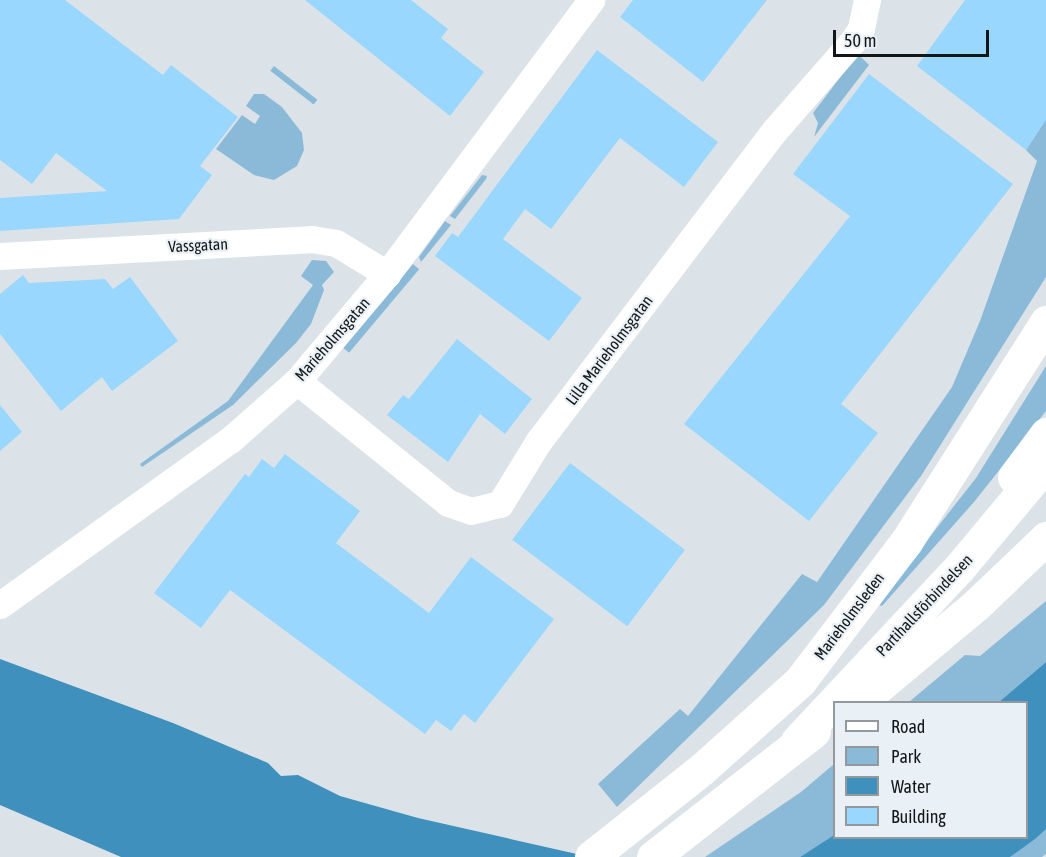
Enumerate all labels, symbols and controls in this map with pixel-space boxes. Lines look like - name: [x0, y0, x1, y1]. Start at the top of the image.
- scale bar: [836, 18, 992, 56]
- text: 50 m: [844, 30, 876, 51]
- street label: Vassgatan: [168, 234, 228, 256]
- street label: Lilla Marieholmsgatan: [562, 291, 656, 409]
- street label: Marieholmsgatan: [291, 293, 373, 385]
- street label: Partihallsförbindelsen: [872, 550, 976, 660]
- street label: Marieholmsleden: [810, 569, 888, 663]
- legend: [833, 701, 1028, 839]
- text: Road: [891, 716, 925, 737]
- text: Park: [891, 746, 921, 767]
- text: Water: [891, 776, 930, 797]
- text: Building: [891, 806, 946, 827]

